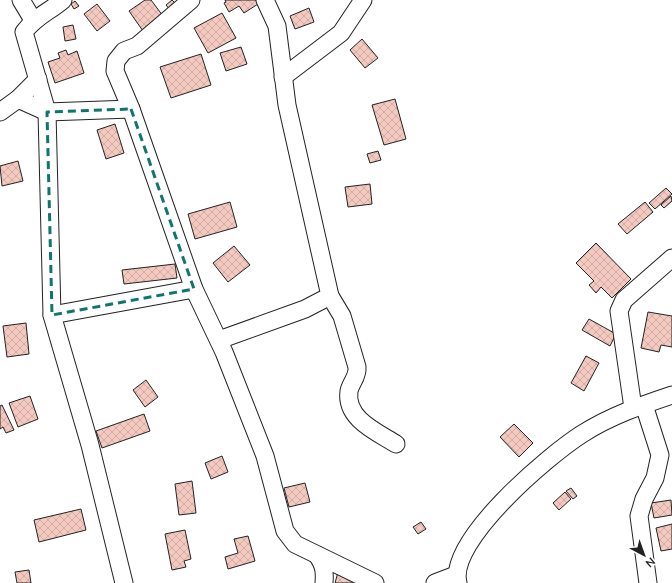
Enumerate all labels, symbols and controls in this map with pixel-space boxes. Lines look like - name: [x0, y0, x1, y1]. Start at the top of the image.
- north arrow: [624, 535, 664, 575]
- text: N: [643, 555, 658, 571]

